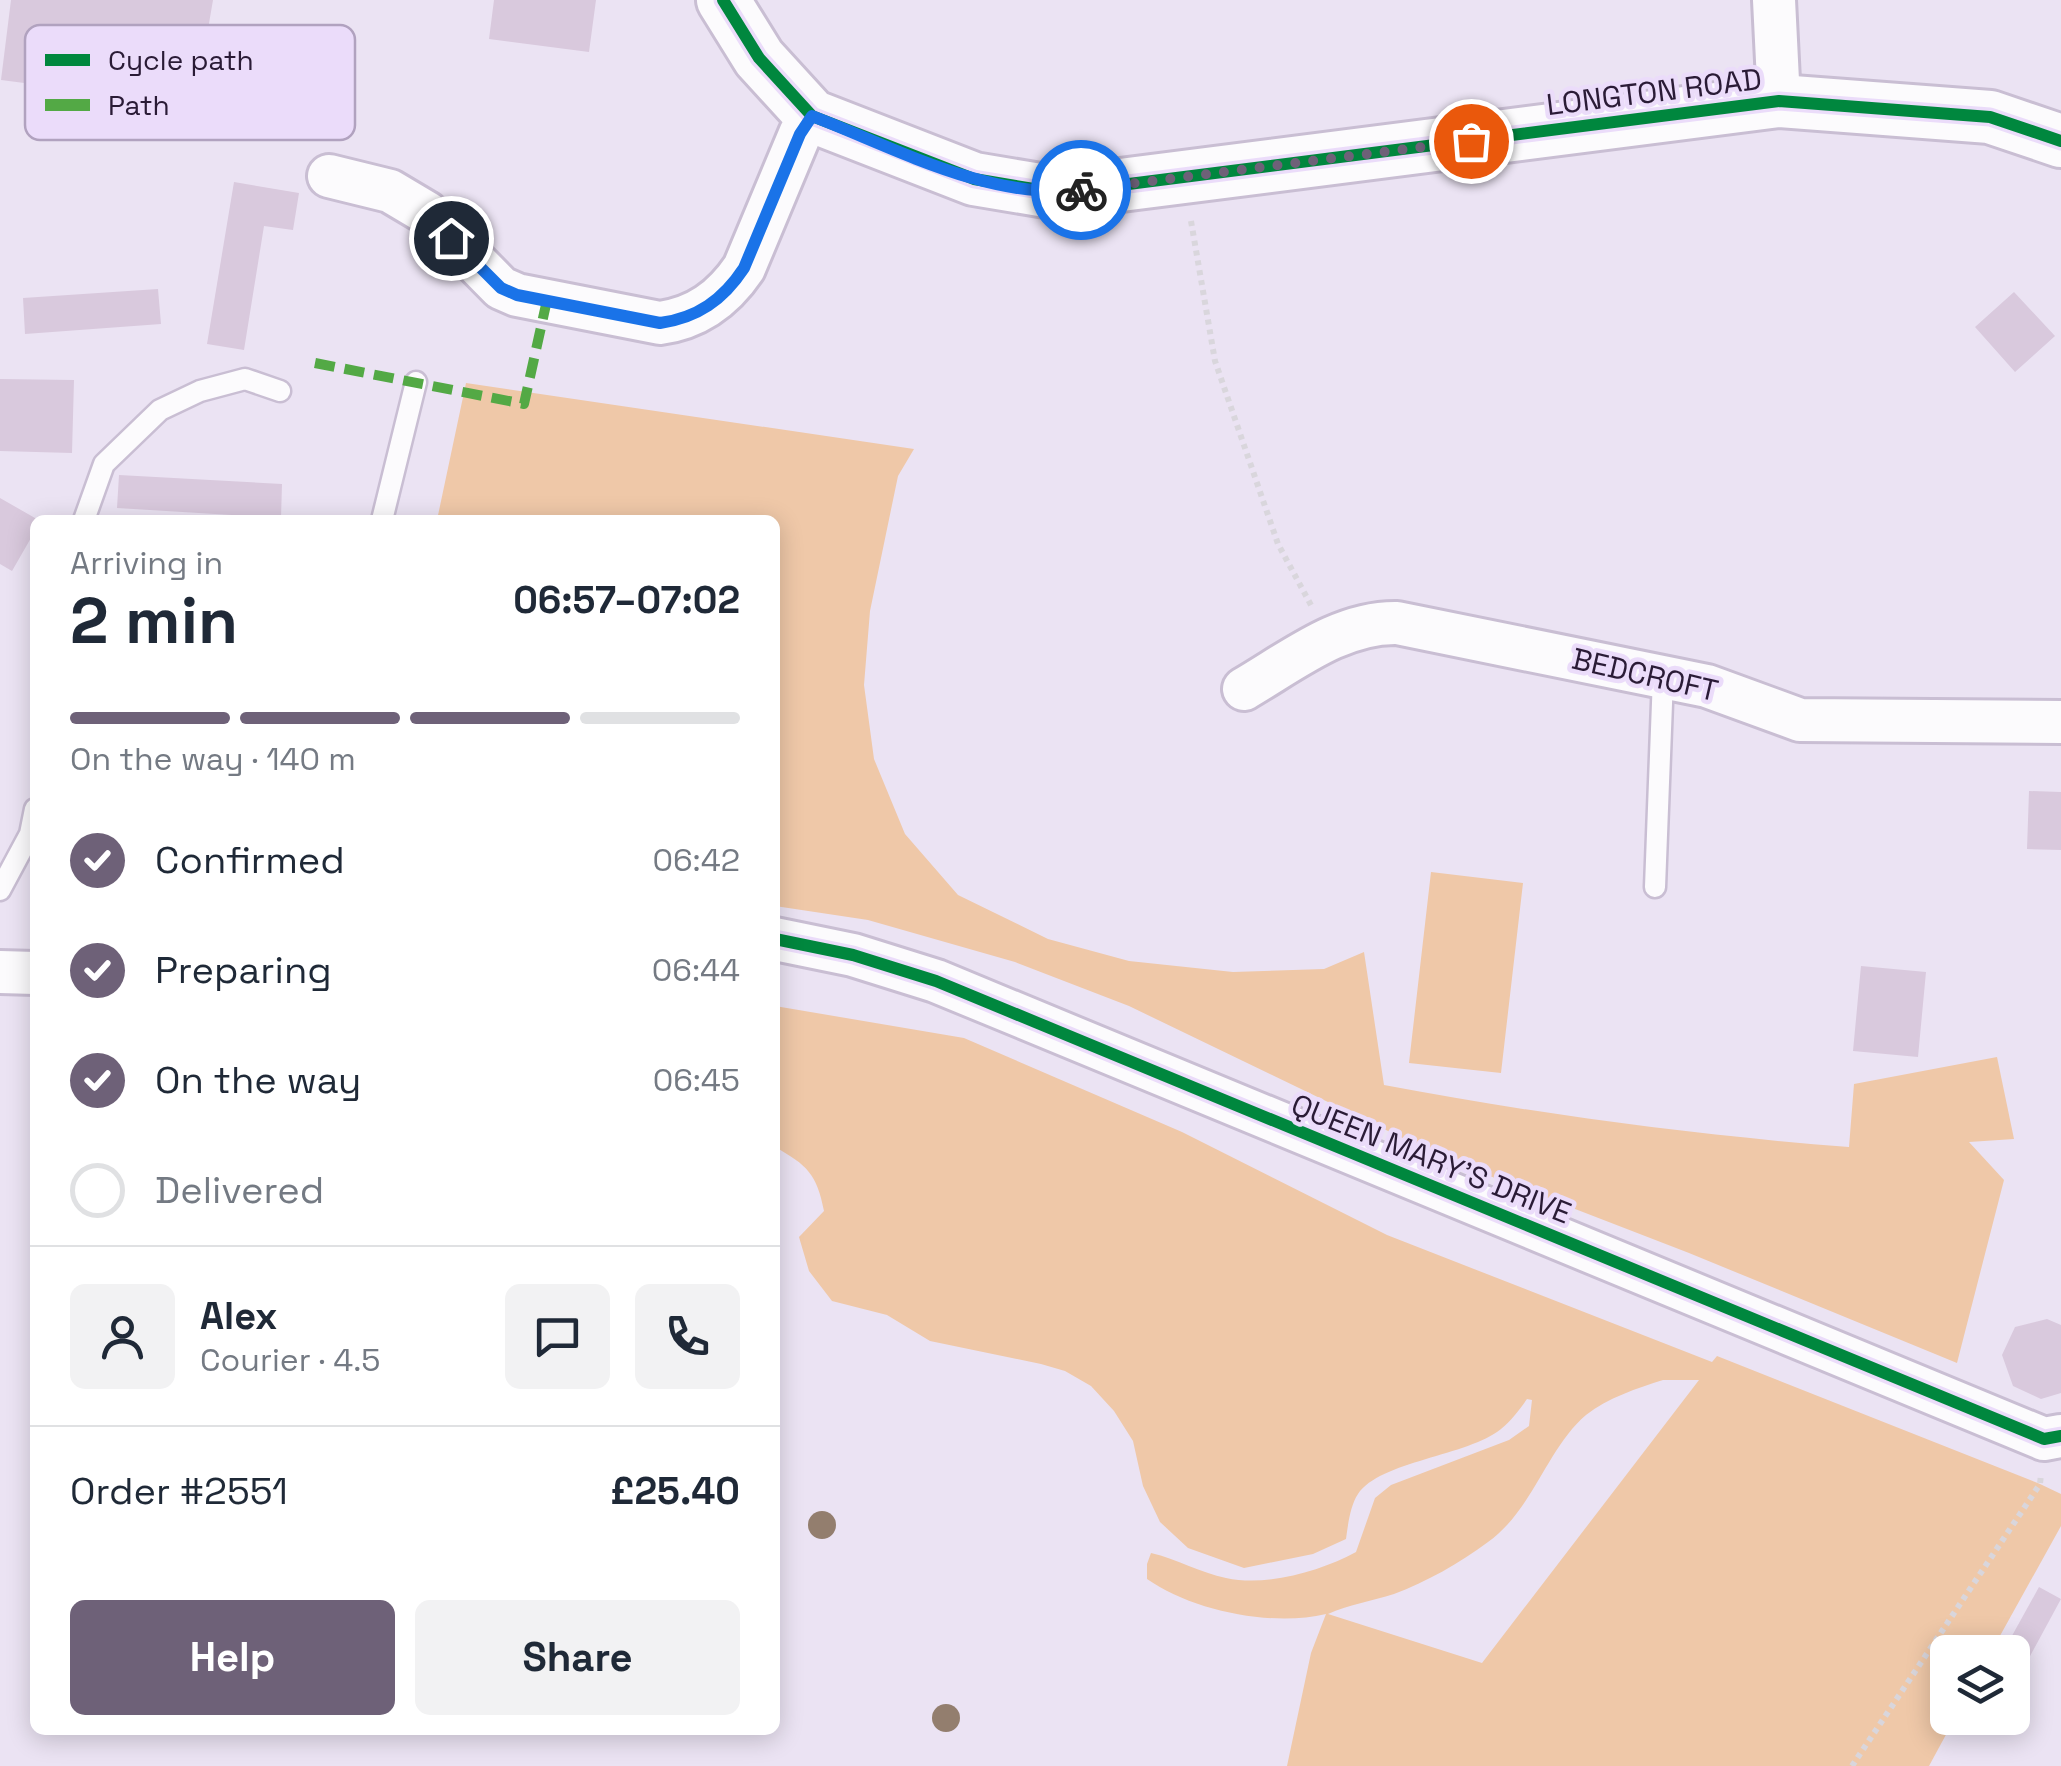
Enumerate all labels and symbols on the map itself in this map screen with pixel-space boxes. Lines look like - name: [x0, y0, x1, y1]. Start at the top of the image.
- legend: [25, 25, 355, 140]
- text: Cycle path: [108, 42, 254, 78]
- street label: LONGTON ROAD: [1544, 59, 1764, 124]
- text: Path: [108, 87, 170, 123]
- pin: [1429, 99, 1514, 184]
- courier: [1031, 140, 1131, 240]
- pin: [409, 196, 494, 281]
- street label: BEDCROFT: [1568, 639, 1722, 710]
- street label: QUEEN MARY'S DRIVE: [1286, 1085, 1577, 1233]

